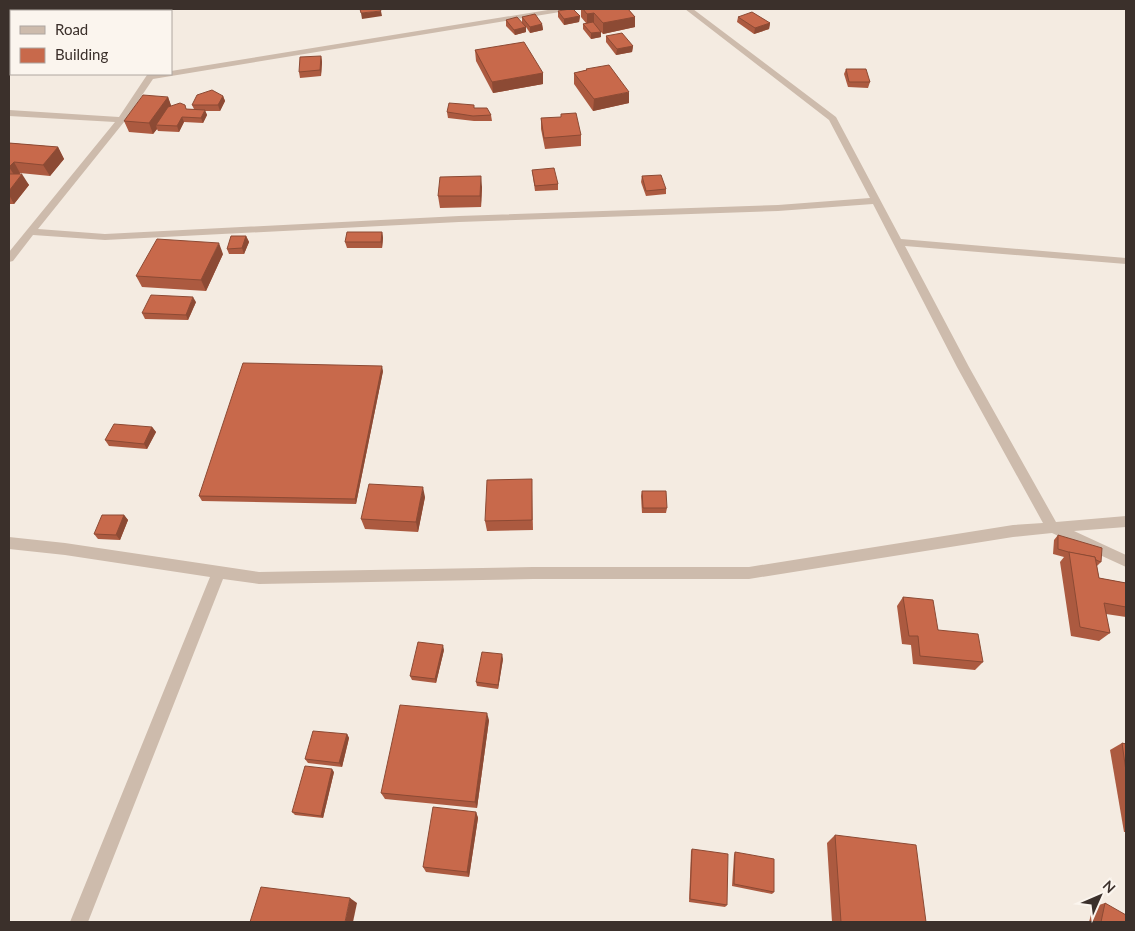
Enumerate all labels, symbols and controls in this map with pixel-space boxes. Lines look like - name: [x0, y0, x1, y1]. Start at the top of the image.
- legend: [10, 10, 172, 75]
- text: Road: [55, 20, 88, 38]
- text: Building: [55, 45, 108, 63]
- north arrow: [1075, 871, 1125, 921]
- text: N: [1100, 877, 1119, 896]

